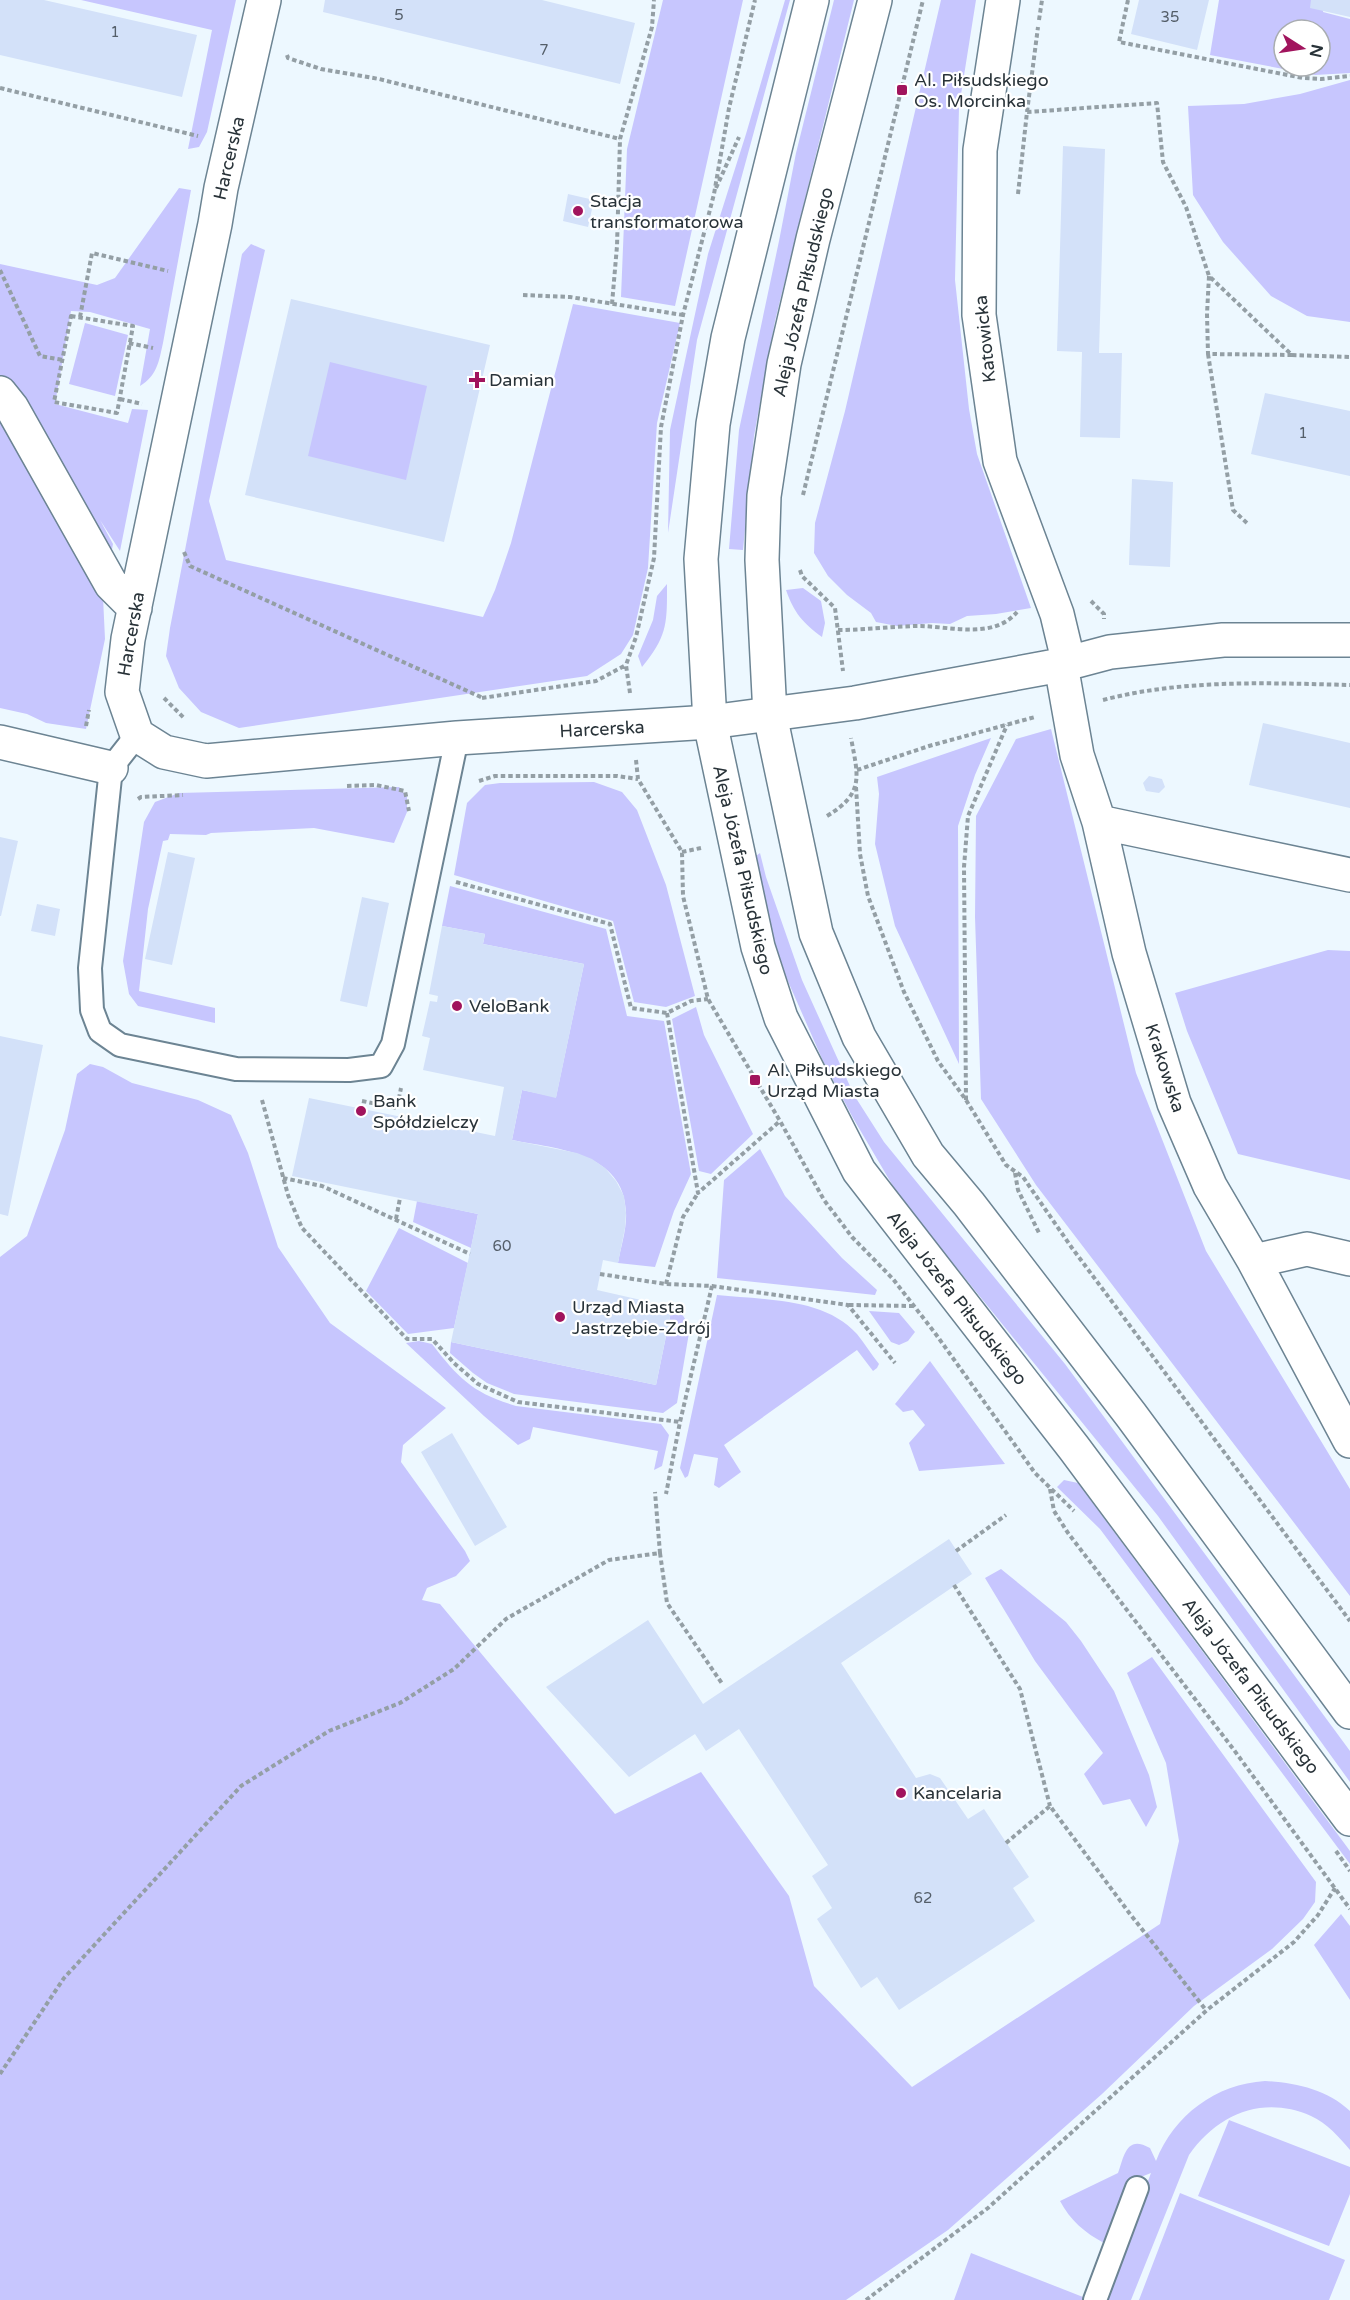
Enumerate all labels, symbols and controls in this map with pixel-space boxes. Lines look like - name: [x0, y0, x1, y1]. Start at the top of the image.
- house number: 5: [394, 6, 404, 24]
- house number: 35: [1161, 8, 1179, 26]
- north arrow: [1272, 18, 1332, 78]
- house number: 1: [110, 23, 120, 41]
- house number: 7: [539, 41, 549, 59]
- text: N: [1305, 43, 1327, 59]
- place label: Al. Piłsudskiego Os. Morcinka: [914, 69, 1049, 112]
- marker: Al. Piłsudskiego Os. Morcinka: [895, 83, 909, 97]
- street label: Harcerska: [209, 114, 249, 202]
- street label: Aleja Józefa Piłsudskiego: [768, 185, 838, 399]
- place label: Stacja transformatorowa: [590, 190, 744, 233]
- marker: Stacja transformatorowa: [571, 204, 585, 218]
- street label: Katowicka: [969, 294, 1001, 384]
- place label: Damian: [489, 369, 555, 391]
- marker: Damian: [470, 373, 484, 387]
- house number: 1: [1298, 424, 1308, 442]
- street label: Harcerska: [113, 590, 149, 678]
- street label: Harcerska: [559, 716, 645, 742]
- street label: Aleja Józefa Piłsudskiego: [708, 763, 778, 977]
- place label: VeloBank: [469, 995, 549, 1017]
- marker: VeloBank: [450, 999, 464, 1013]
- street label: Krakowska: [1140, 1021, 1190, 1115]
- place label: Al. Piłsudskiego Urząd Miasta: [767, 1059, 902, 1102]
- marker: Al. Piłsudskiego Urząd Miasta: [748, 1073, 762, 1087]
- place label: Bank Spółdzielczy: [373, 1090, 479, 1133]
- marker: Bank Spółdzielczy: [354, 1104, 368, 1118]
- street label: Aleja Józefa Piłsudskiego: [882, 1207, 1032, 1389]
- house number: 60: [493, 1237, 511, 1255]
- place label: Urząd Miasta Jastrzębie-Zdrój: [572, 1296, 710, 1339]
- marker: Urząd Miasta Jastrzębie-Zdrój: [553, 1310, 567, 1324]
- street label: Aleja Józefa Piłsudskiego: [1178, 1594, 1324, 1778]
- place label: Kancelaria: [913, 1782, 1002, 1804]
- marker: Kancelaria: [894, 1786, 908, 1800]
- house number: 62: [914, 1889, 932, 1907]

